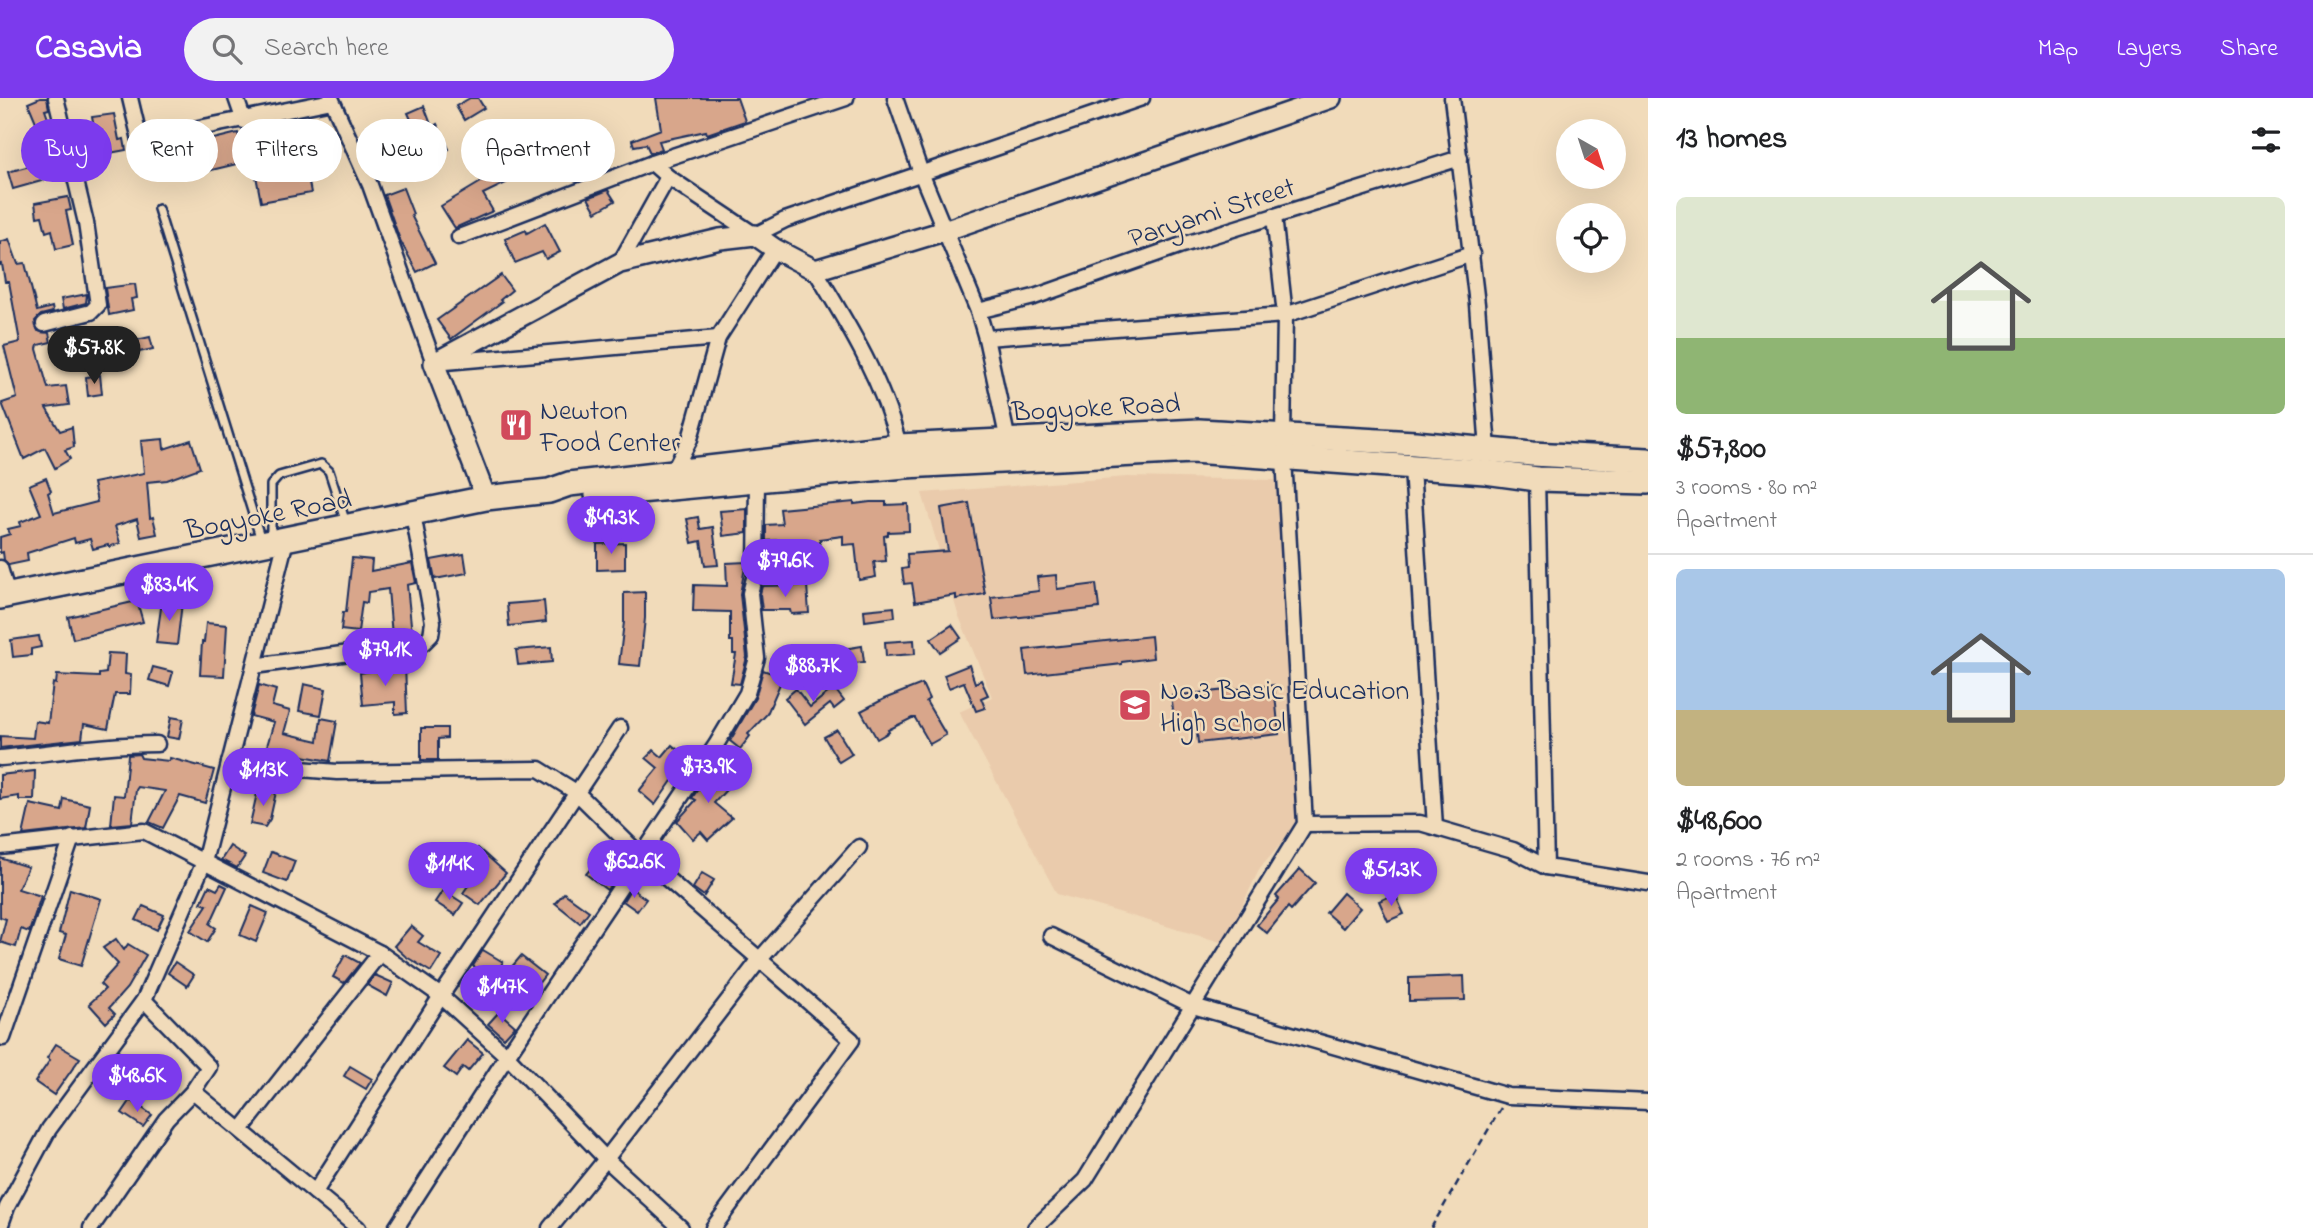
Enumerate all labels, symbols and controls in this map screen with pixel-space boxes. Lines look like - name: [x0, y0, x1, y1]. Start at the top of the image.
- search box: [184, 18, 674, 81]
- text: Casavia: [35, 25, 142, 73]
- icon: search: [208, 30, 246, 68]
- text: Search here: [264, 30, 389, 68]
- text: Map: [2038, 32, 2078, 67]
- text: Layers: [2116, 32, 2182, 67]
- text: Share: [2220, 32, 2278, 67]
- text: 13 homes: [1676, 118, 1787, 162]
- chip: Buy: [21, 119, 112, 182]
- chip: Rent: [126, 119, 218, 182]
- chip: Filters: [232, 119, 342, 182]
- chip: New: [356, 119, 447, 182]
- chip: Apartment: [461, 119, 615, 182]
- north arrow: [1556, 119, 1626, 189]
- map controls: [1556, 119, 1626, 273]
- icon: filters: [2247, 121, 2285, 159]
- street label: Paryami Street: [1123, 168, 1301, 261]
- button: locate: [1556, 203, 1626, 273]
- icon: home: [1918, 243, 2044, 369]
- pin: $57.8K: [37, 327, 151, 386]
- text: $57.8K: [63, 332, 125, 365]
- street label: Bogyoke Road: [1010, 385, 1182, 434]
- place label: Newton Food Center: [539, 392, 680, 465]
- restaurant icon: Newton Food Center: [497, 406, 535, 444]
- text: $57,800: [1676, 428, 1766, 472]
- text: 3 rooms · 80 m²: [1676, 472, 1817, 505]
- street label: Bogyoke Road: [181, 480, 356, 553]
- pin: $49.3K: [554, 496, 668, 556]
- text: $49.3K: [583, 502, 639, 535]
- text: Apartment: [1676, 505, 1777, 538]
- pin: $79.6K: [728, 540, 842, 599]
- text: $79.6K: [757, 545, 813, 578]
- pin: $83.4K: [112, 564, 226, 623]
- text: $83.4K: [140, 569, 198, 602]
- icon: home: [1918, 615, 2044, 741]
- pin: $79.1K: [328, 628, 442, 688]
- text: $79.1K: [358, 634, 412, 667]
- pin: $88.7K: [756, 644, 870, 704]
- text: $88.7K: [785, 650, 841, 683]
- place label: No.3 Basic Education High school: [1160, 672, 1409, 745]
- school or university icon: No.3 Basic Education High school: [1116, 686, 1154, 724]
- pin: $73.9K: [651, 746, 765, 805]
- pin: $113K: [214, 748, 312, 808]
- text: $73.9K: [680, 751, 736, 784]
- text: $113K: [238, 754, 288, 787]
- text: $48,600: [1676, 800, 1762, 844]
- pin: $62.6K: [577, 840, 691, 900]
- pin: $114K: [400, 842, 498, 902]
- text: 2 rooms · 76 m²: [1676, 844, 1820, 877]
- text: $62.6K: [603, 846, 665, 879]
- text: $114K: [424, 848, 474, 881]
- pin: $51.3K: [1334, 848, 1448, 908]
- text: $51.3K: [1361, 854, 1421, 887]
- text: Apartment: [1676, 877, 1777, 910]
- pin: $147K: [453, 965, 551, 1025]
- text: $147K: [476, 971, 528, 1004]
- pin: $48.6K: [80, 1054, 194, 1114]
- text: $48.6K: [108, 1060, 166, 1093]

